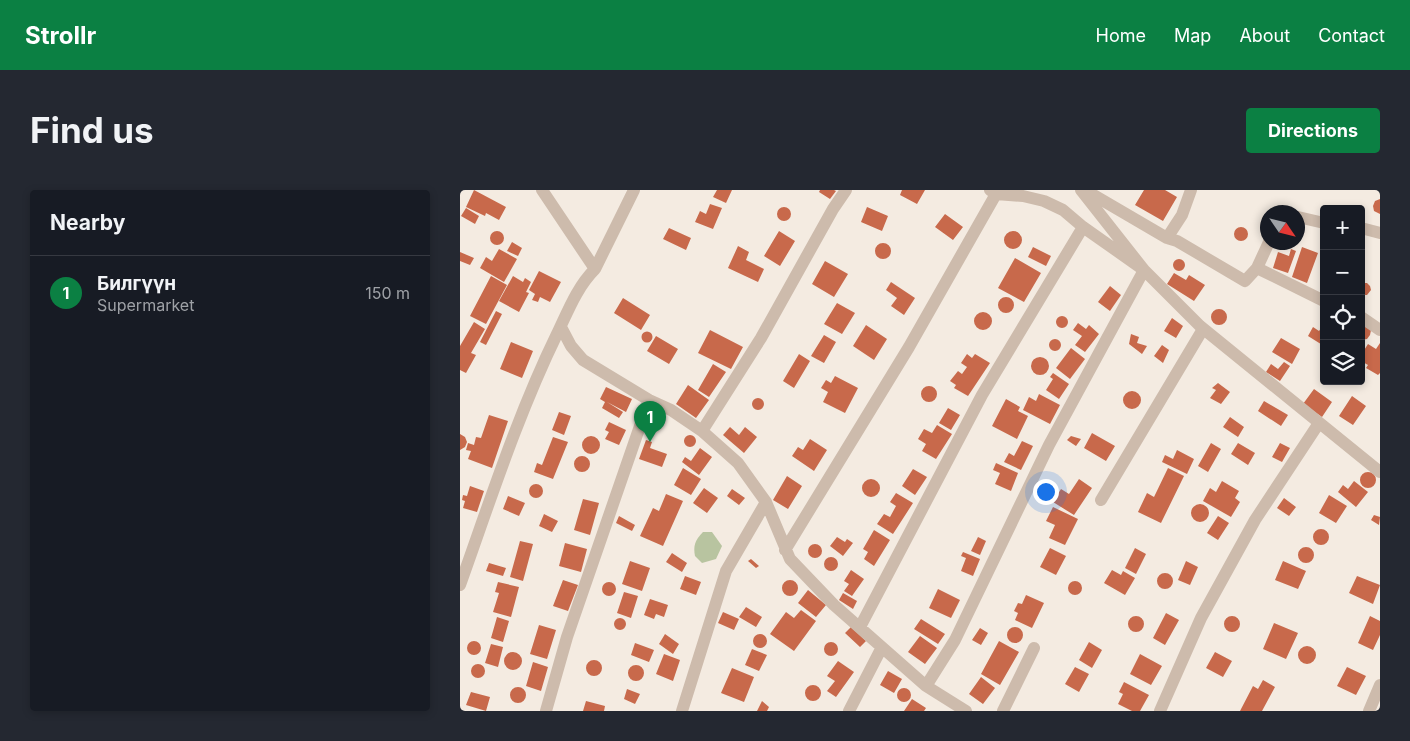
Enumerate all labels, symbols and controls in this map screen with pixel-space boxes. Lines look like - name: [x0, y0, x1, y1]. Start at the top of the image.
- text: Strollr: [25, 21, 96, 50]
- text: Home: [1096, 25, 1146, 46]
- text: Map: [1174, 25, 1211, 46]
- text: About: [1239, 25, 1290, 46]
- text: Contact: [1318, 25, 1385, 46]
- button: Directions: [1246, 108, 1380, 153]
- text: Find us: [30, 109, 154, 151]
- north arrow: [1260, 205, 1305, 250]
- map controls: [1320, 205, 1365, 385]
- button: +: [1320, 205, 1365, 250]
- text: Nearby: [50, 210, 125, 235]
- button: −: [1320, 250, 1365, 295]
- text: Билгүүн: [97, 272, 176, 295]
- text: 1: [63, 283, 69, 303]
- text: 150 m: [365, 283, 410, 303]
- text: Supermarket: [97, 295, 194, 315]
- button: locate: [1320, 295, 1365, 340]
- button: layers: [1320, 340, 1365, 385]
- pin: 1: [634, 401, 666, 442]
- your location: [1033, 479, 1059, 505]

